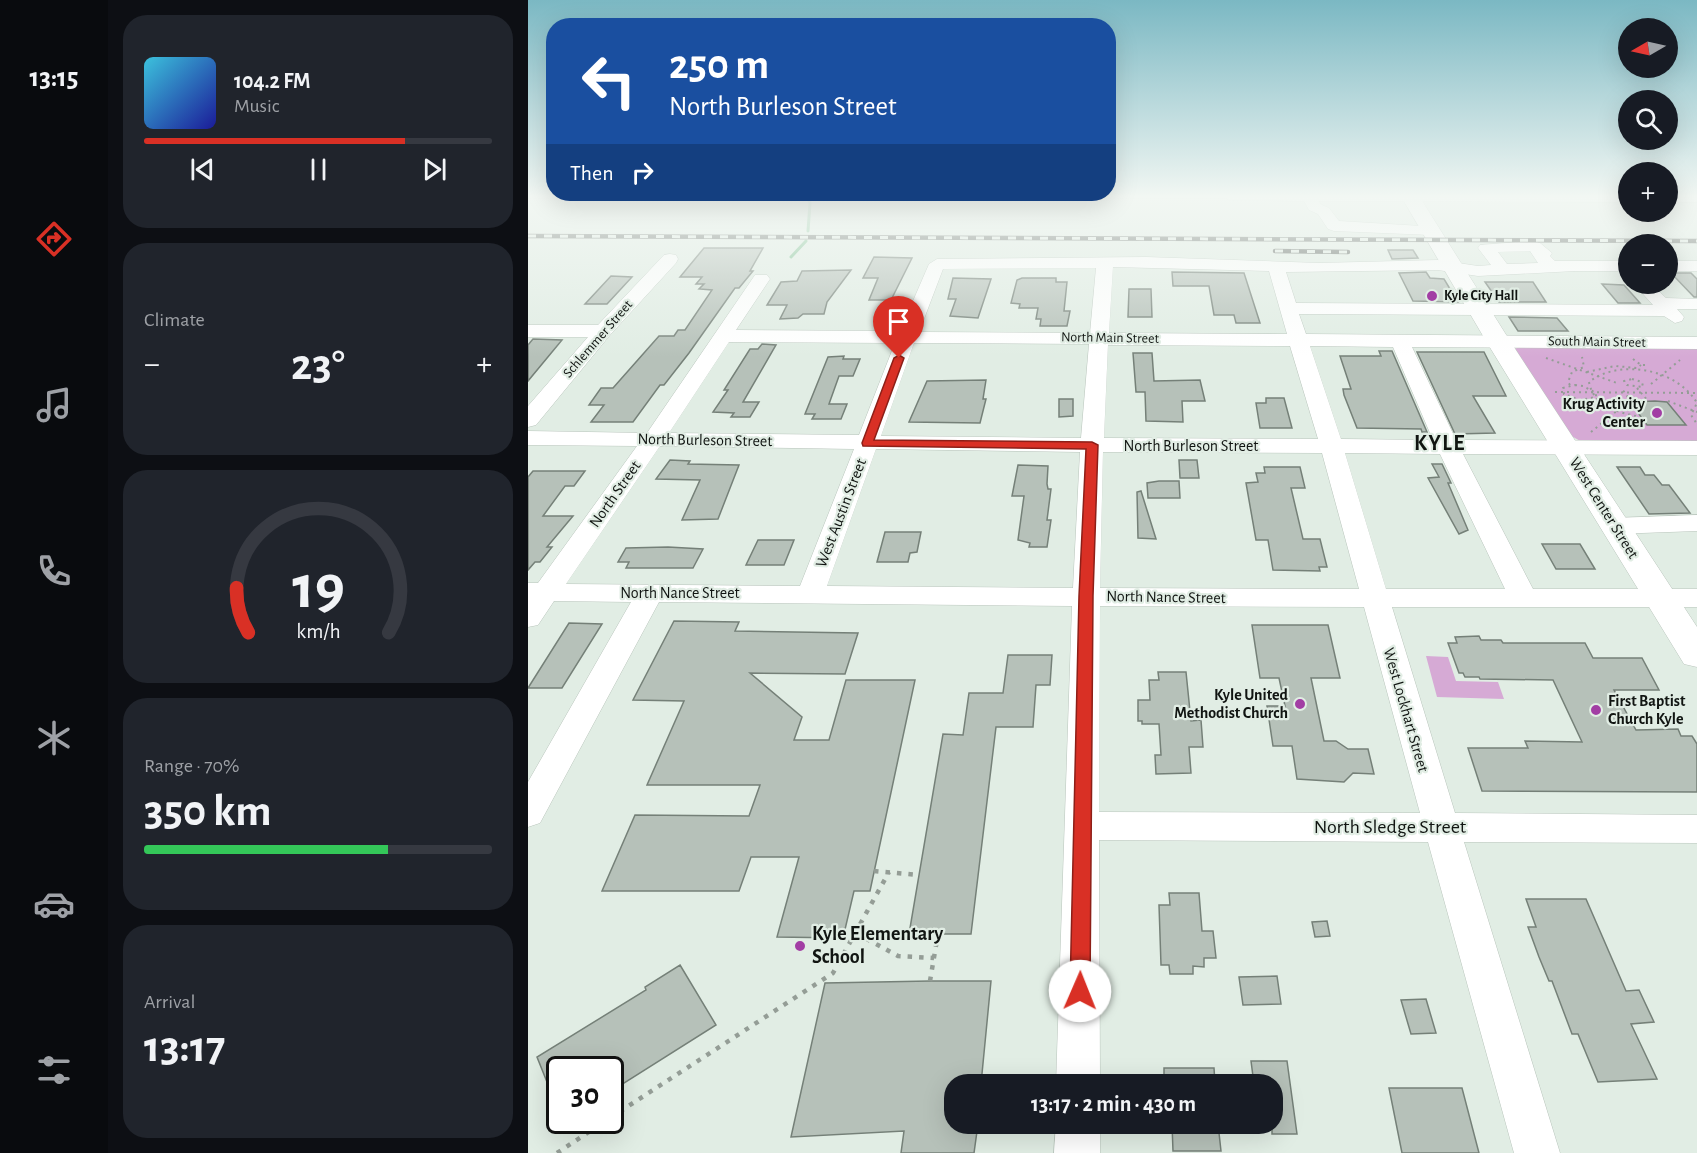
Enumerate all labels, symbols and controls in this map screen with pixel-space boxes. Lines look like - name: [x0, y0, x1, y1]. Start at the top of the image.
- north arrow: [1618, 18, 1678, 78]
- map controls: [1618, 18, 1678, 294]
- icon: left: [570, 42, 648, 120]
- text: 250 m: [669, 44, 769, 86]
- text: 13:15: [30, 64, 78, 91]
- text: 104.2 FM: [234, 70, 311, 92]
- button: search: [1618, 90, 1678, 150]
- text: North Burleson Street: [669, 93, 897, 120]
- text: Music: [234, 96, 280, 116]
- icon: previous: [186, 153, 219, 186]
- icon: pause: [302, 153, 335, 186]
- icon: next: [418, 153, 451, 186]
- icon: right: [626, 156, 659, 189]
- text: Then: [570, 162, 614, 184]
- button: +: [1618, 162, 1678, 222]
- icon: directions: [33, 218, 75, 260]
- button: −: [1618, 234, 1678, 294]
- marker: Kyle City Hall: [1425, 289, 1439, 303]
- place label: Kyle City Hall: [1444, 289, 1518, 303]
- pin: [873, 296, 924, 358]
- street label: Schlemmer Street: [561, 297, 636, 380]
- icon: arrive: [882, 305, 915, 338]
- text: Climate: [144, 310, 205, 330]
- street label: North Main Street: [1061, 330, 1160, 346]
- street label: South Main Street: [1548, 334, 1646, 350]
- text: 23°: [291, 343, 345, 388]
- text: −: [144, 348, 160, 381]
- text: +: [476, 348, 492, 381]
- icon: music: [33, 384, 75, 426]
- place label: Krug Activity Center: [1562, 396, 1646, 430]
- marker: Krug Activity Center: [1650, 406, 1664, 420]
- street label: North Burleson Street: [637, 431, 773, 449]
- district label: KYLE: [1414, 432, 1466, 454]
- street label: North Burleson Street: [1124, 438, 1258, 454]
- street label: West Center Street: [1566, 455, 1642, 561]
- street label: West Austin Street: [813, 456, 869, 570]
- street label: North Street: [586, 458, 644, 530]
- icon: phone: [33, 550, 75, 592]
- text: 19: [292, 558, 344, 620]
- street label: North Nance Street: [620, 585, 740, 601]
- street label: North Nance Street: [1106, 588, 1226, 606]
- text: km/h: [296, 622, 340, 643]
- street label: West Lockhart Street: [1381, 646, 1431, 774]
- place label: Kyle United Methodist Church: [1174, 687, 1289, 721]
- place label: First Baptist Church Kyle: [1608, 693, 1686, 728]
- marker: Kyle United Methodist Church: [1293, 697, 1307, 711]
- marker: First Baptist Church Kyle: [1589, 703, 1603, 717]
- icon: climate: [33, 717, 75, 759]
- text: Range · 70%: [144, 756, 240, 776]
- text: 350 km: [144, 789, 272, 834]
- street label: North Sledge Street: [1314, 817, 1467, 837]
- icon: car: [33, 883, 75, 925]
- place label: Kyle Elementary School: [812, 924, 943, 967]
- marker: Kyle Elementary School: [793, 939, 807, 953]
- position arrow: [1048, 959, 1112, 1023]
- text: Arrival: [144, 992, 195, 1012]
- text: 13:17: [144, 1025, 226, 1070]
- icon: filters: [33, 1049, 75, 1091]
- speed limit sign: 30: [546, 1056, 624, 1134]
- text: 13:17 · 2 min · 430 m: [1031, 1093, 1196, 1115]

